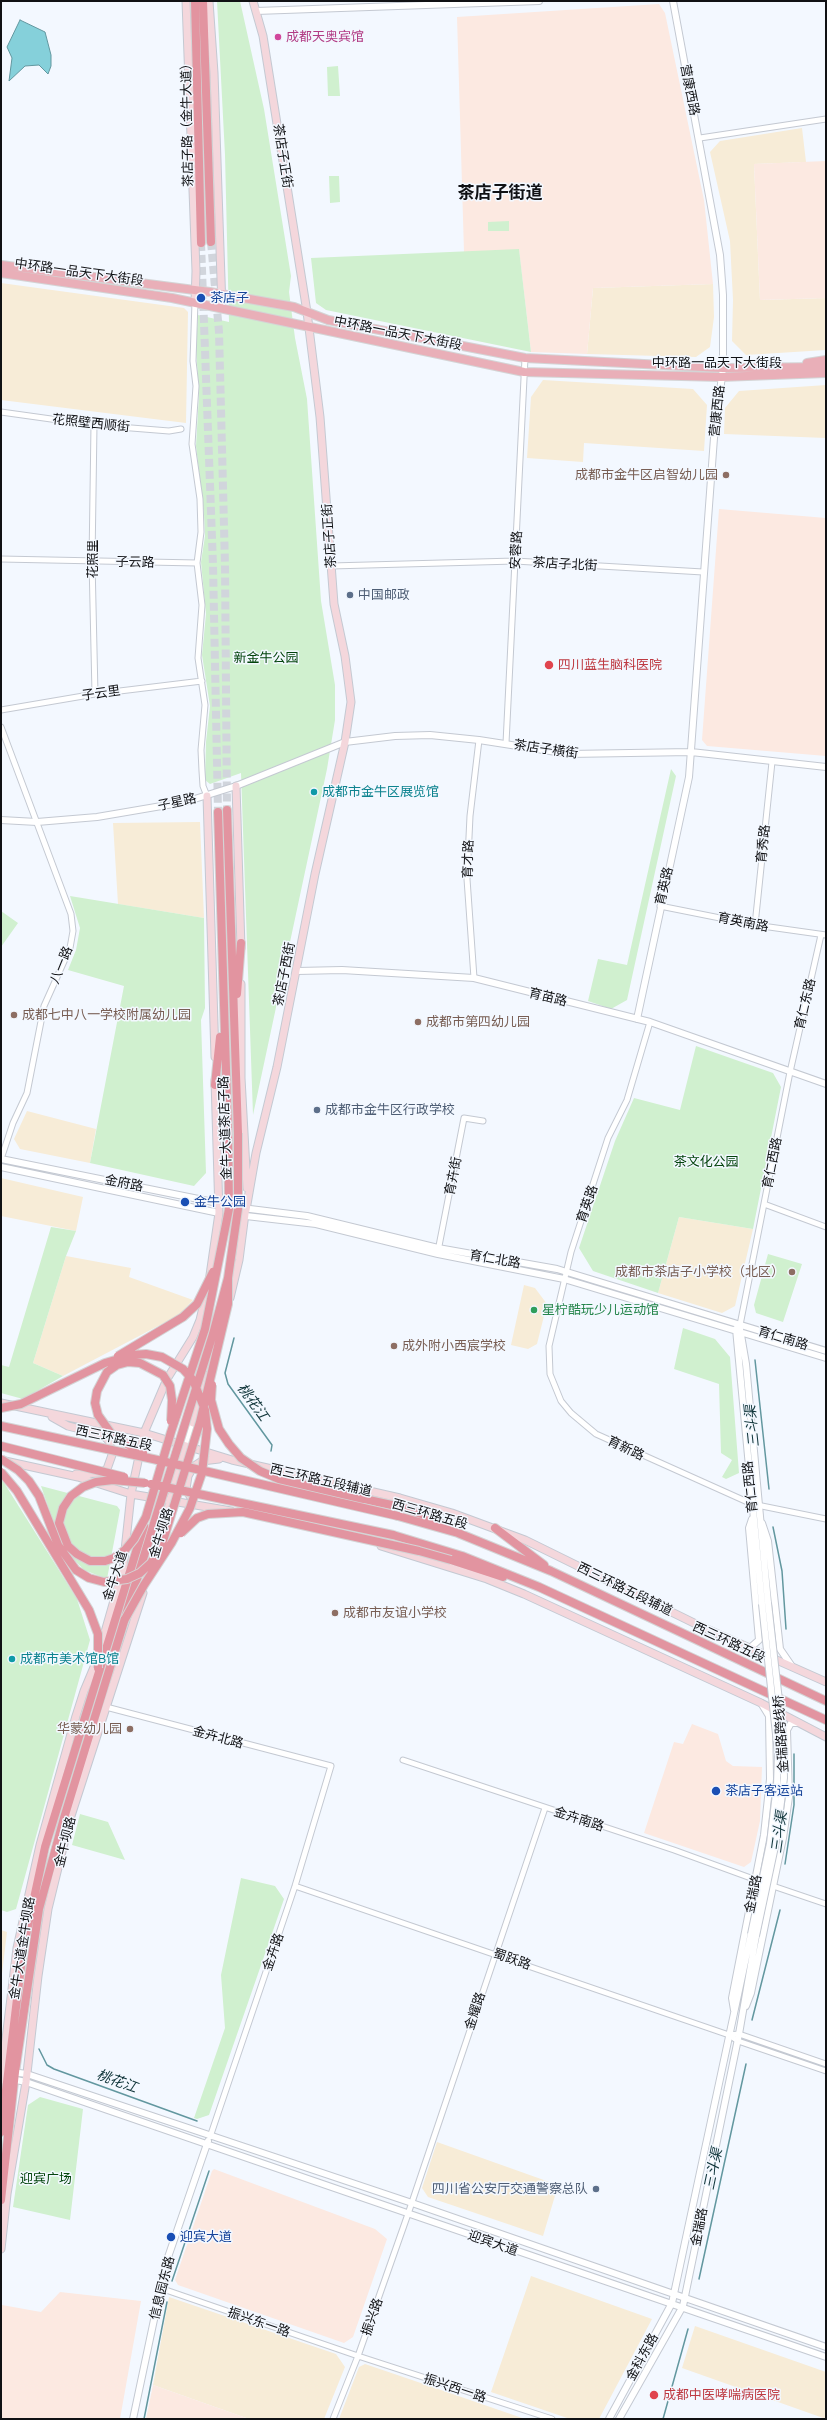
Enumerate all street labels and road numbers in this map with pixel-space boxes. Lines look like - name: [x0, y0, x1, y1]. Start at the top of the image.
- street label: 茶店子路（金牛大道）: [178, 57, 196, 187]
- street label: 营康西路: [677, 63, 703, 117]
- street label: 茶店子正街: [270, 123, 296, 189]
- street label: 中环路一品天下大街段: [14, 255, 144, 289]
- street label: 中环路一品天下大街段: [333, 313, 463, 353]
- street label: 中环路一品天下大街段: [652, 355, 782, 371]
- street label: 营康西路: [707, 384, 727, 438]
- street label: 花照壁西顺街: [51, 411, 131, 435]
- street label: 茶店子正街: [319, 503, 339, 569]
- street label: 安蓉路: [507, 530, 525, 570]
- street label: 花照里: [85, 540, 101, 578]
- street label: 子云路: [115, 554, 155, 570]
- street label: 茶店子北街: [532, 555, 598, 573]
- street label: 子云里: [81, 683, 121, 703]
- street label: 茶店子横街: [513, 737, 579, 761]
- street label: 子星路: [156, 790, 198, 814]
- street label: 育秀路: [753, 824, 773, 864]
- street label: 育才路: [460, 839, 476, 879]
- street label: 育英路: [652, 865, 676, 907]
- street label: 育英南路: [716, 909, 770, 935]
- street label: 茶店子西街: [270, 941, 298, 1007]
- street label: 八一路: [46, 944, 76, 986]
- street label: 育仁东路: [792, 977, 818, 1031]
- street label: 育苗路: [527, 985, 569, 1009]
- street label: 金牛大道茶店子路: [215, 1076, 235, 1180]
- street label: 育仁西路: [759, 1136, 785, 1190]
- street label: 育卉街: [442, 1155, 464, 1197]
- street label: 金府路: [103, 1172, 145, 1194]
- street label: 育英路: [573, 1183, 601, 1225]
- street label: 育仁北路: [468, 1247, 522, 1271]
- street label: 育仁南路: [756, 1323, 810, 1353]
- street label: 西三环路五段: [74, 1422, 154, 1454]
- street label: 育新路: [605, 1433, 647, 1463]
- street label: 育仁西路: [740, 1460, 760, 1514]
- street label: 西三环路五段辅道: [269, 1461, 373, 1499]
- street label: 西三环路五段: [390, 1496, 470, 1532]
- street label: 金牛坝路: [146, 1506, 176, 1560]
- street label: 金牛大道: [100, 1549, 130, 1603]
- street label: 西三环路五段辅道: [575, 1559, 675, 1619]
- street label: 西三环路五段: [690, 1618, 768, 1666]
- street label: 金瑞路跨线桥: [770, 1695, 792, 1773]
- street label: 金卉北路: [191, 1723, 245, 1751]
- street label: 金卉南路: [552, 1804, 606, 1834]
- street label: 金牛坝路: [51, 1815, 79, 1869]
- street label: 金瑞路: [741, 1873, 765, 1915]
- street label: 金牛大道金牛坝路: [6, 1895, 38, 2001]
- street label: 金卉路: [259, 1931, 287, 1973]
- street label: 蜀跃路: [491, 1945, 533, 1973]
- street label: 金耀路: [462, 1990, 488, 2032]
- street label: 金瑞路: [688, 2206, 710, 2248]
- street label: 迎宾大道: [466, 2227, 520, 2259]
- street label: 信息园东路: [147, 2255, 177, 2321]
- street label: 振兴路: [358, 2296, 386, 2338]
- street label: 振兴东一路: [226, 2304, 292, 2340]
- street label: 金科东路: [623, 2330, 661, 2384]
- street label: 振兴西一路: [422, 2371, 488, 2405]

